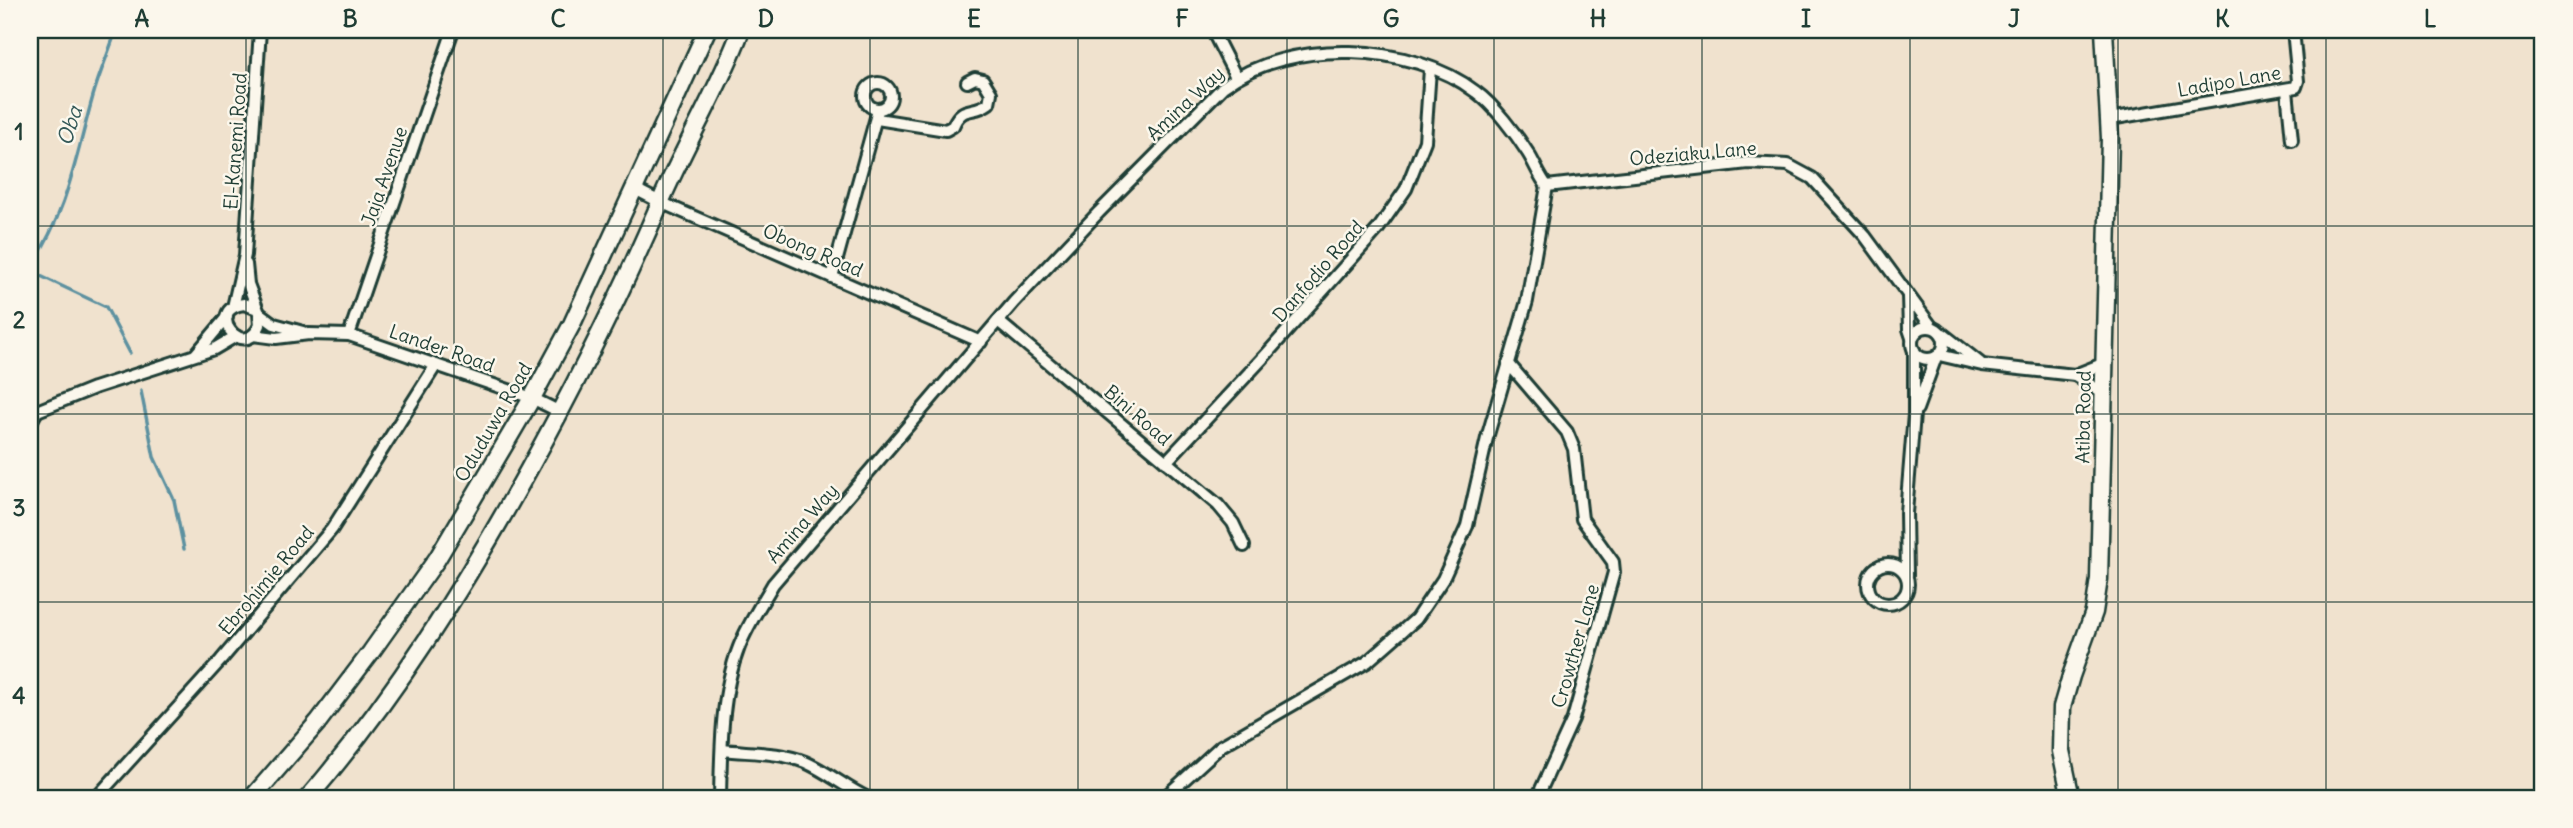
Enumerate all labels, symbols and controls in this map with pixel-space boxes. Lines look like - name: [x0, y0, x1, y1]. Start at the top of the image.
- text: A: [135, 4, 150, 33]
- text: B: [342, 4, 358, 33]
- text: C: [550, 4, 566, 33]
- text: D: [758, 4, 774, 33]
- text: E: [967, 4, 981, 33]
- text: F: [1175, 4, 1189, 33]
- text: G: [1383, 4, 1399, 33]
- text: H: [1590, 4, 1606, 33]
- text: I: [1801, 4, 1811, 33]
- text: J: [2008, 4, 2020, 33]
- text: K: [2215, 4, 2230, 33]
- text: L: [2424, 4, 2437, 33]
- street label: Ladipo Lane: [2175, 60, 2283, 102]
- street label: Amina Way: [1141, 61, 1229, 145]
- street label: El-Kanemi Road: [218, 72, 252, 210]
- water label: Oba: [51, 102, 89, 149]
- text: 1: [14, 117, 24, 146]
- street label: Jaja Avenue: [356, 123, 412, 229]
- street label: Odeziaku Lane: [1628, 135, 1758, 171]
- street label: Danfodio Road: [1267, 215, 1369, 327]
- street label: Obong Road: [759, 218, 867, 282]
- text: 2: [13, 305, 26, 334]
- street label: Lander Road: [386, 319, 498, 377]
- street label: Oduduwa Road: [449, 358, 537, 486]
- street label: Atiba Road: [2070, 370, 2096, 464]
- street label: Bini Road: [1100, 379, 1176, 451]
- street label: Amina Way: [761, 478, 843, 568]
- text: 3: [12, 493, 26, 522]
- street label: Ebrohimie Road: [213, 520, 319, 640]
- street label: Crowther Lane: [1546, 581, 1604, 711]
- text: 4: [12, 681, 26, 710]

